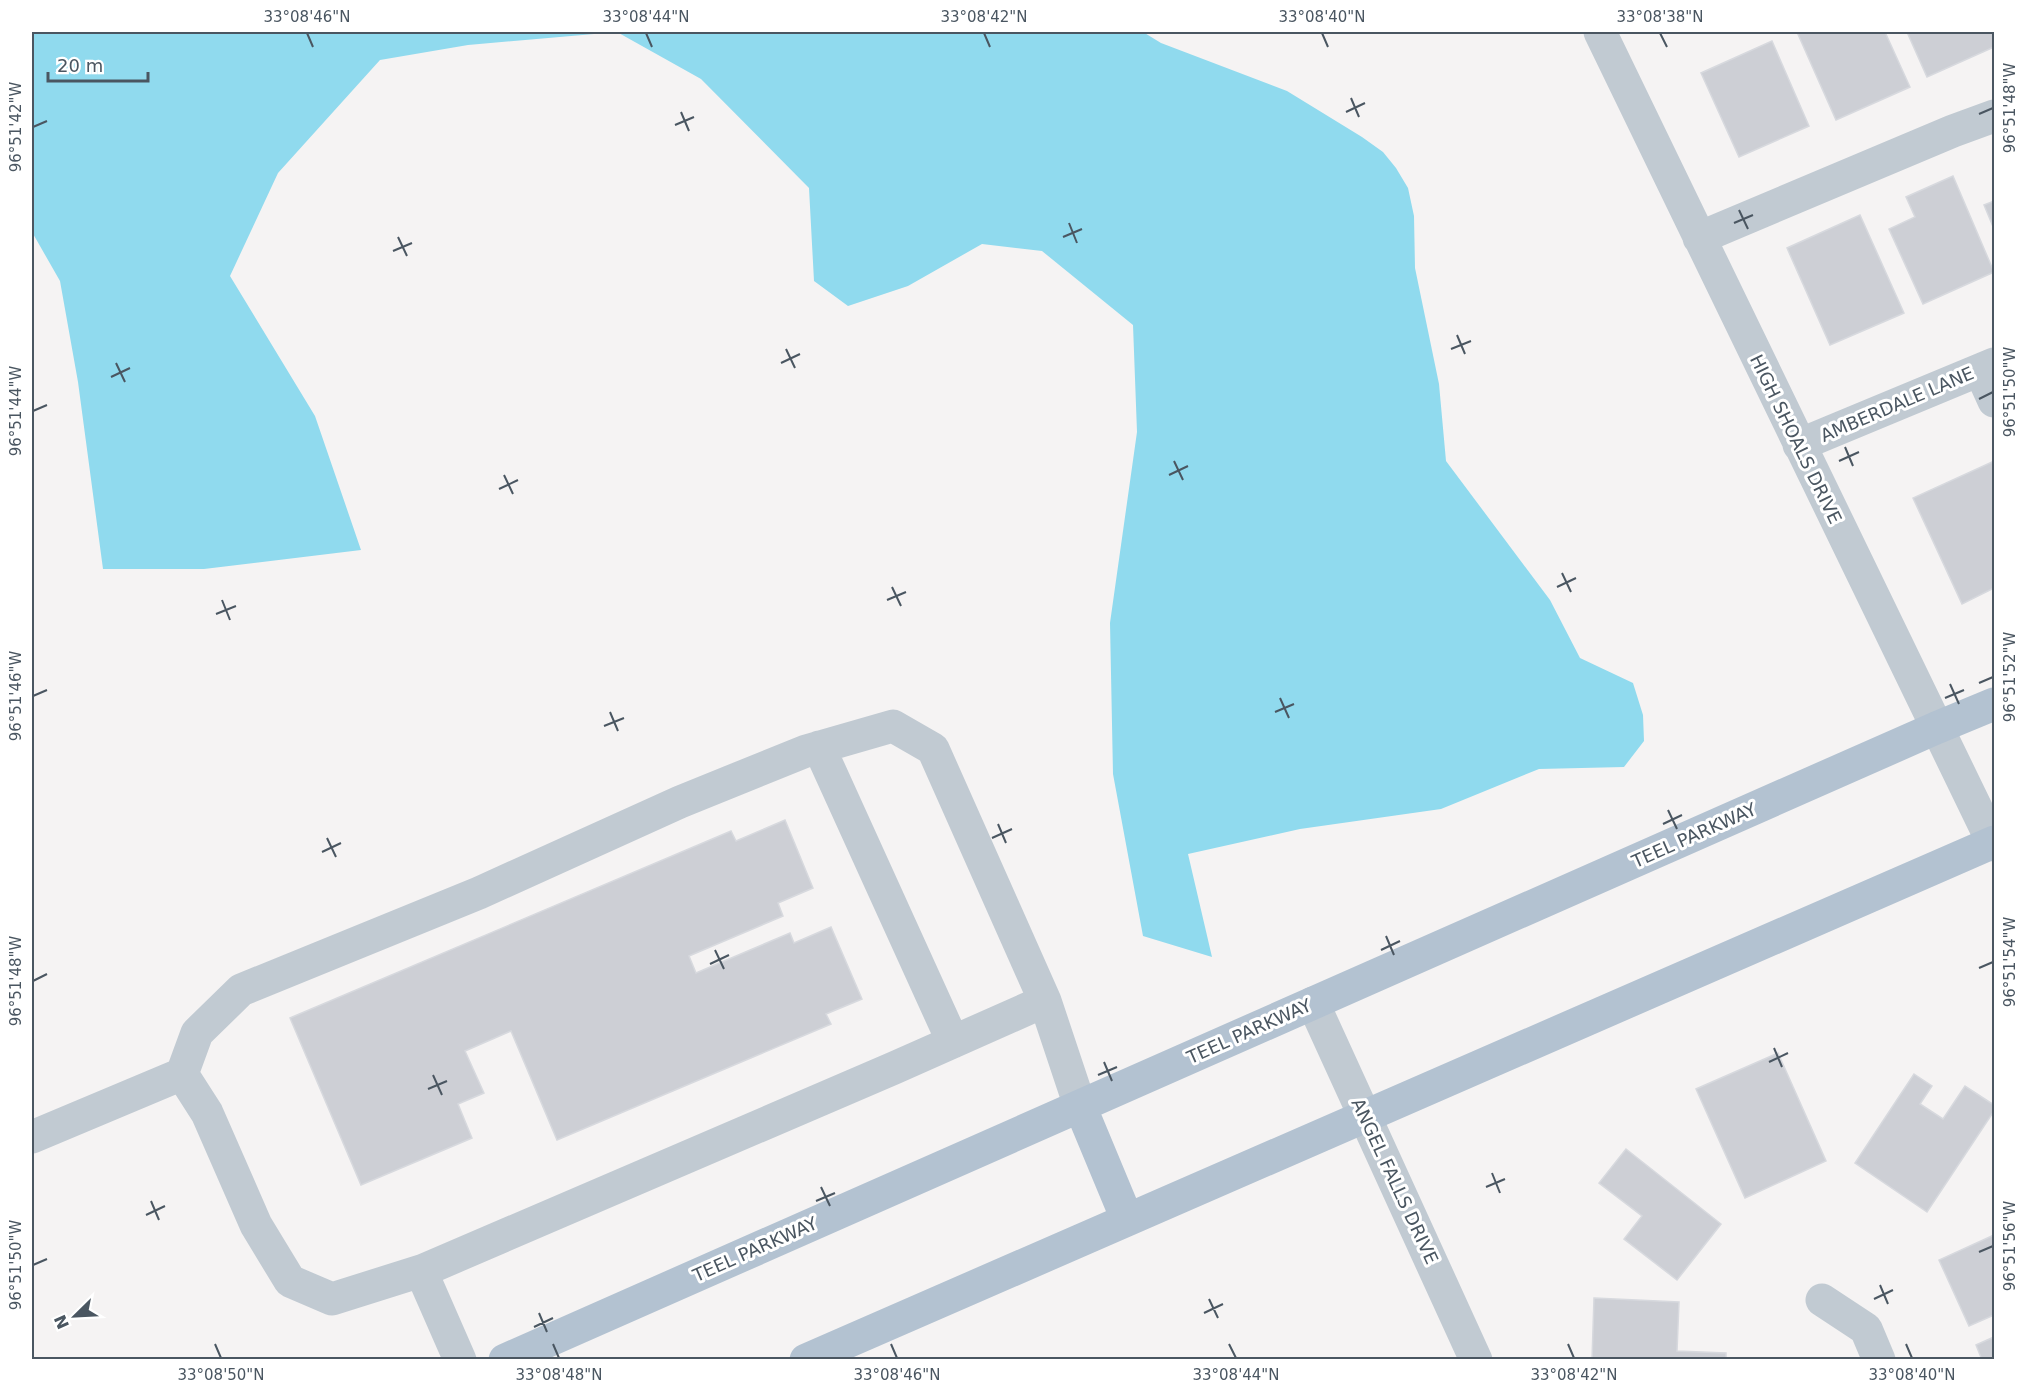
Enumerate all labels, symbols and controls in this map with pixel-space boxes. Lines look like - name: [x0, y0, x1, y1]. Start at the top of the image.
- text: 33°08'46"N: [263, 8, 351, 26]
- text: 33°08'44"N: [602, 8, 690, 26]
- text: 33°08'42"N: [940, 8, 1028, 26]
- text: 33°08'40"N: [1278, 8, 1366, 26]
- text: 33°08'38"N: [1616, 8, 1704, 26]
- scale bar: [48, 45, 148, 83]
- text: 20 m: [57, 55, 103, 76]
- text: 96°51'48"W: [2001, 63, 2019, 153]
- text: 96°51'42"W: [7, 82, 25, 172]
- text: 96°51'50"W: [2001, 347, 2019, 437]
- street label: HIGH SHOALS DRIVE: [1746, 351, 1846, 527]
- street label: AMBERDALE LANE: [1817, 362, 1977, 446]
- text: 96°51'44"W: [7, 366, 25, 456]
- text: 96°51'52"W: [2001, 632, 2019, 722]
- text: 96°51'46"W: [7, 651, 25, 741]
- street label: TEEL PARKWAY: [1628, 798, 1760, 872]
- text: 96°51'54"W: [2001, 917, 2019, 1007]
- text: 96°51'48"W: [7, 936, 25, 1026]
- street label: TEEL PARKWAY: [1183, 994, 1315, 1068]
- street label: ANGEL FALLS DRIVE: [1347, 1095, 1443, 1267]
- text: 96°51'56"W: [2001, 1201, 2019, 1291]
- street label: TEEL PARKWAY: [689, 1212, 821, 1286]
- text: 96°51'50"W: [7, 1220, 25, 1310]
- north arrow: [45, 1286, 105, 1346]
- text: N: [50, 1312, 73, 1332]
- text: 33°08'50"N: [177, 1366, 265, 1384]
- text: 33°08'48"N: [515, 1366, 603, 1384]
- text: 33°08'46"N: [853, 1366, 941, 1384]
- text: 33°08'44"N: [1192, 1366, 1280, 1384]
- text: 33°08'42"N: [1530, 1366, 1618, 1384]
- text: 33°08'40"N: [1868, 1366, 1956, 1384]

